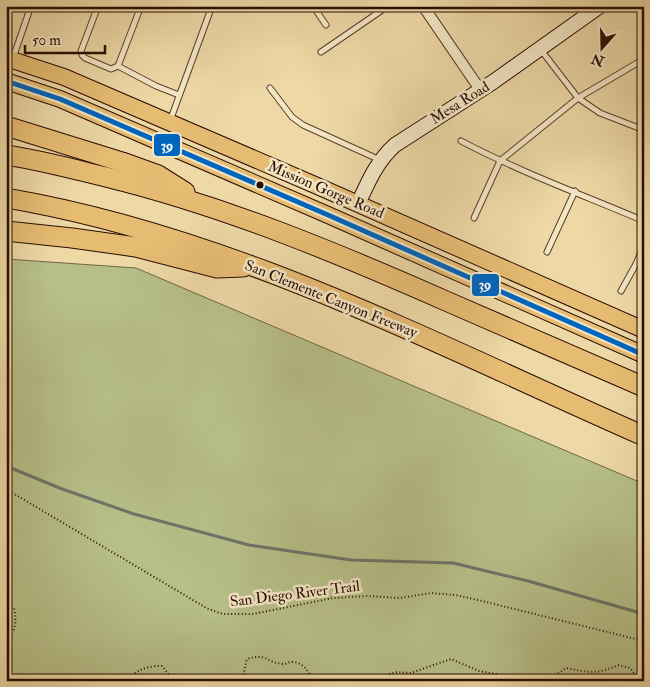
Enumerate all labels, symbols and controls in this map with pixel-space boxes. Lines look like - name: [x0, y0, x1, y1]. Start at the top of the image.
- scale bar: [25, 22, 105, 54]
- north arrow: [578, 22, 628, 72]
- text: 50 m: [32, 31, 61, 50]
- text: N: [588, 49, 607, 70]
- street label: Mesa Road: [427, 77, 494, 129]
- line badge: 39: [153, 133, 181, 157]
- text: 39: [161, 137, 173, 154]
- street label: Mission Gorge Road: [265, 157, 387, 223]
- unlabelled marker: [255, 180, 265, 190]
- street label: San Clemente Canyon Freeway: [242, 256, 420, 343]
- line badge: 39: [471, 273, 500, 297]
- text: 39: [479, 276, 491, 293]
- street label: San Diego River Trail: [229, 577, 361, 611]

